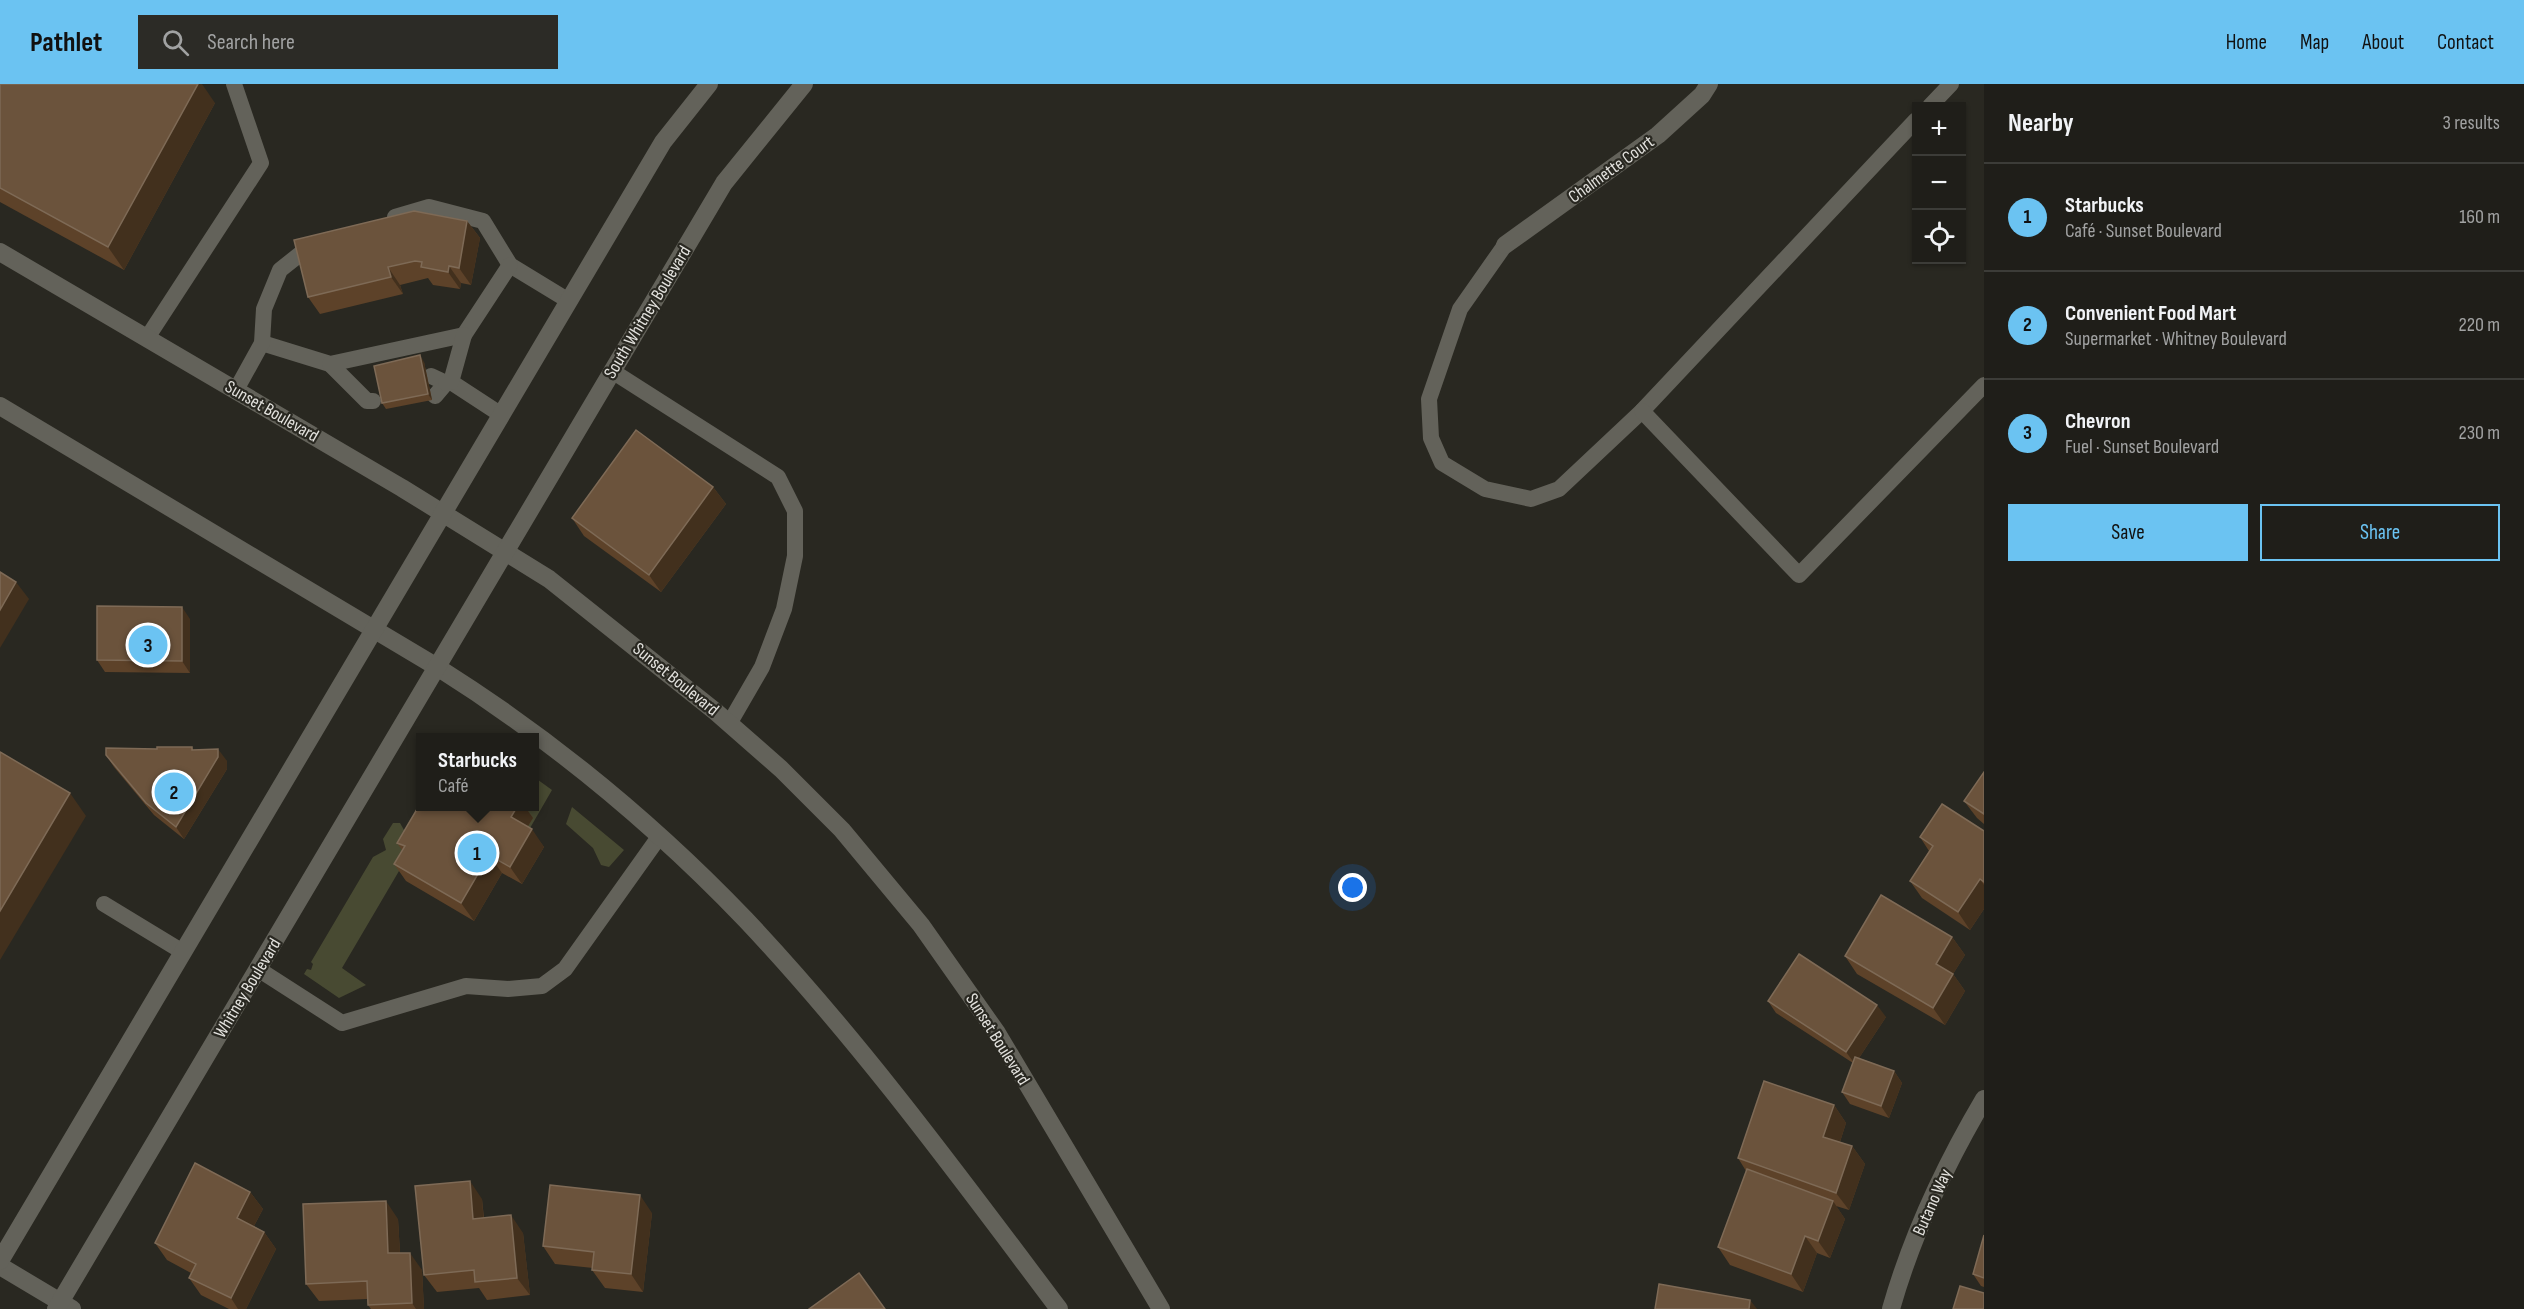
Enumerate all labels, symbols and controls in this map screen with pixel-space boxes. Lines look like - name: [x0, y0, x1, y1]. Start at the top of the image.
- search box: [138, 15, 558, 69]
- text: Pathlet: [30, 26, 102, 59]
- icon: search: [159, 26, 192, 59]
- text: Search here: [207, 29, 295, 56]
- text: Home: [2226, 30, 2267, 55]
- text: Map: [2300, 30, 2329, 55]
- text: About: [2362, 30, 2404, 55]
- text: Contact: [2437, 30, 2494, 55]
- map controls: [1912, 102, 1966, 264]
- button: +: [1912, 102, 1966, 156]
- text: Nearby: [2008, 108, 2074, 139]
- text: 3 results: [2443, 111, 2500, 135]
- street label: Chalmette Court: [1564, 131, 1659, 208]
- button: −: [1912, 156, 1966, 210]
- text: Starbucks: [2065, 192, 2144, 219]
- text: 1: [2024, 205, 2031, 229]
- text: 160 m: [2459, 205, 2500, 229]
- button: locate: [1912, 210, 1966, 264]
- text: Café · Sunset Boulevard: [2065, 219, 2222, 243]
- street label: South Whitney Boulevard: [600, 242, 695, 382]
- text: Convenient Food Mart: [2065, 300, 2236, 327]
- text: 2: [2023, 313, 2032, 337]
- text: 220 m: [2459, 313, 2500, 337]
- text: Supermarket · Whitney Boulevard: [2065, 327, 2287, 351]
- street label: Sunset Boulevard: [221, 376, 322, 447]
- text: Chevron: [2065, 408, 2130, 435]
- text: 3: [2023, 421, 2032, 445]
- text: 230 m: [2458, 421, 2500, 445]
- text: Fuel · Sunset Boulevard: [2065, 435, 2219, 459]
- button: Save: [2008, 504, 2248, 561]
- button: Share: [2260, 504, 2500, 561]
- pin: 3: [128, 622, 168, 668]
- street label: Sunset Boulevard: [629, 638, 723, 720]
- popup: [416, 733, 539, 811]
- text: Starbucks: [438, 747, 517, 774]
- pin: 2: [154, 770, 194, 814]
- text: Café: [438, 774, 469, 798]
- pin: 1: [458, 830, 496, 876]
- your location: [1338, 873, 1367, 902]
- street label: Whitney Boulevard: [209, 935, 285, 1042]
- street label: Sunset Boulevard: [961, 989, 1034, 1089]
- street label: Butano Way: [1908, 1166, 1956, 1239]

